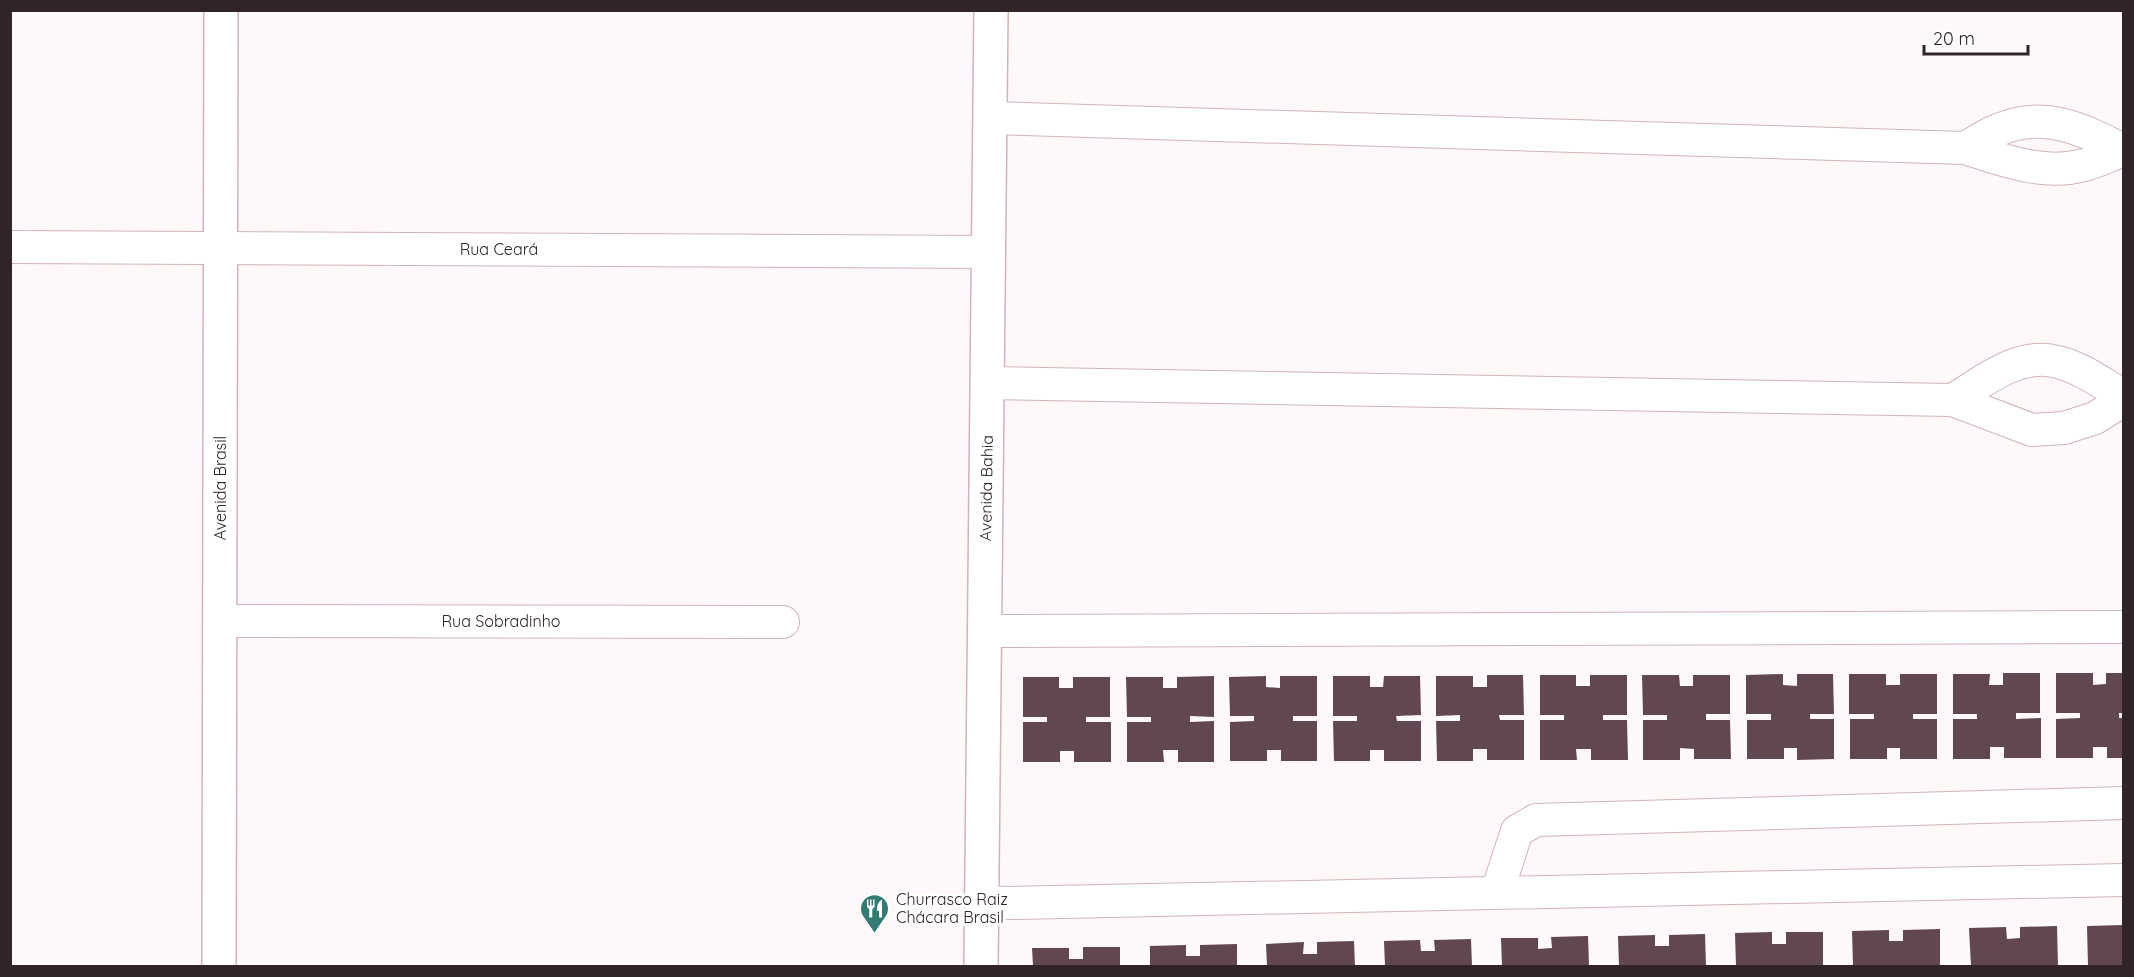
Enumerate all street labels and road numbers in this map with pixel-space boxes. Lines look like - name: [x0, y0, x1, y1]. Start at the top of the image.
- street label: Rua Ceará: [460, 239, 538, 259]
- street label: Avenida Bahia: [975, 435, 997, 541]
- street label: Avenida Brasil: [210, 436, 230, 540]
- street label: Rua Sobradinho: [442, 611, 560, 631]

